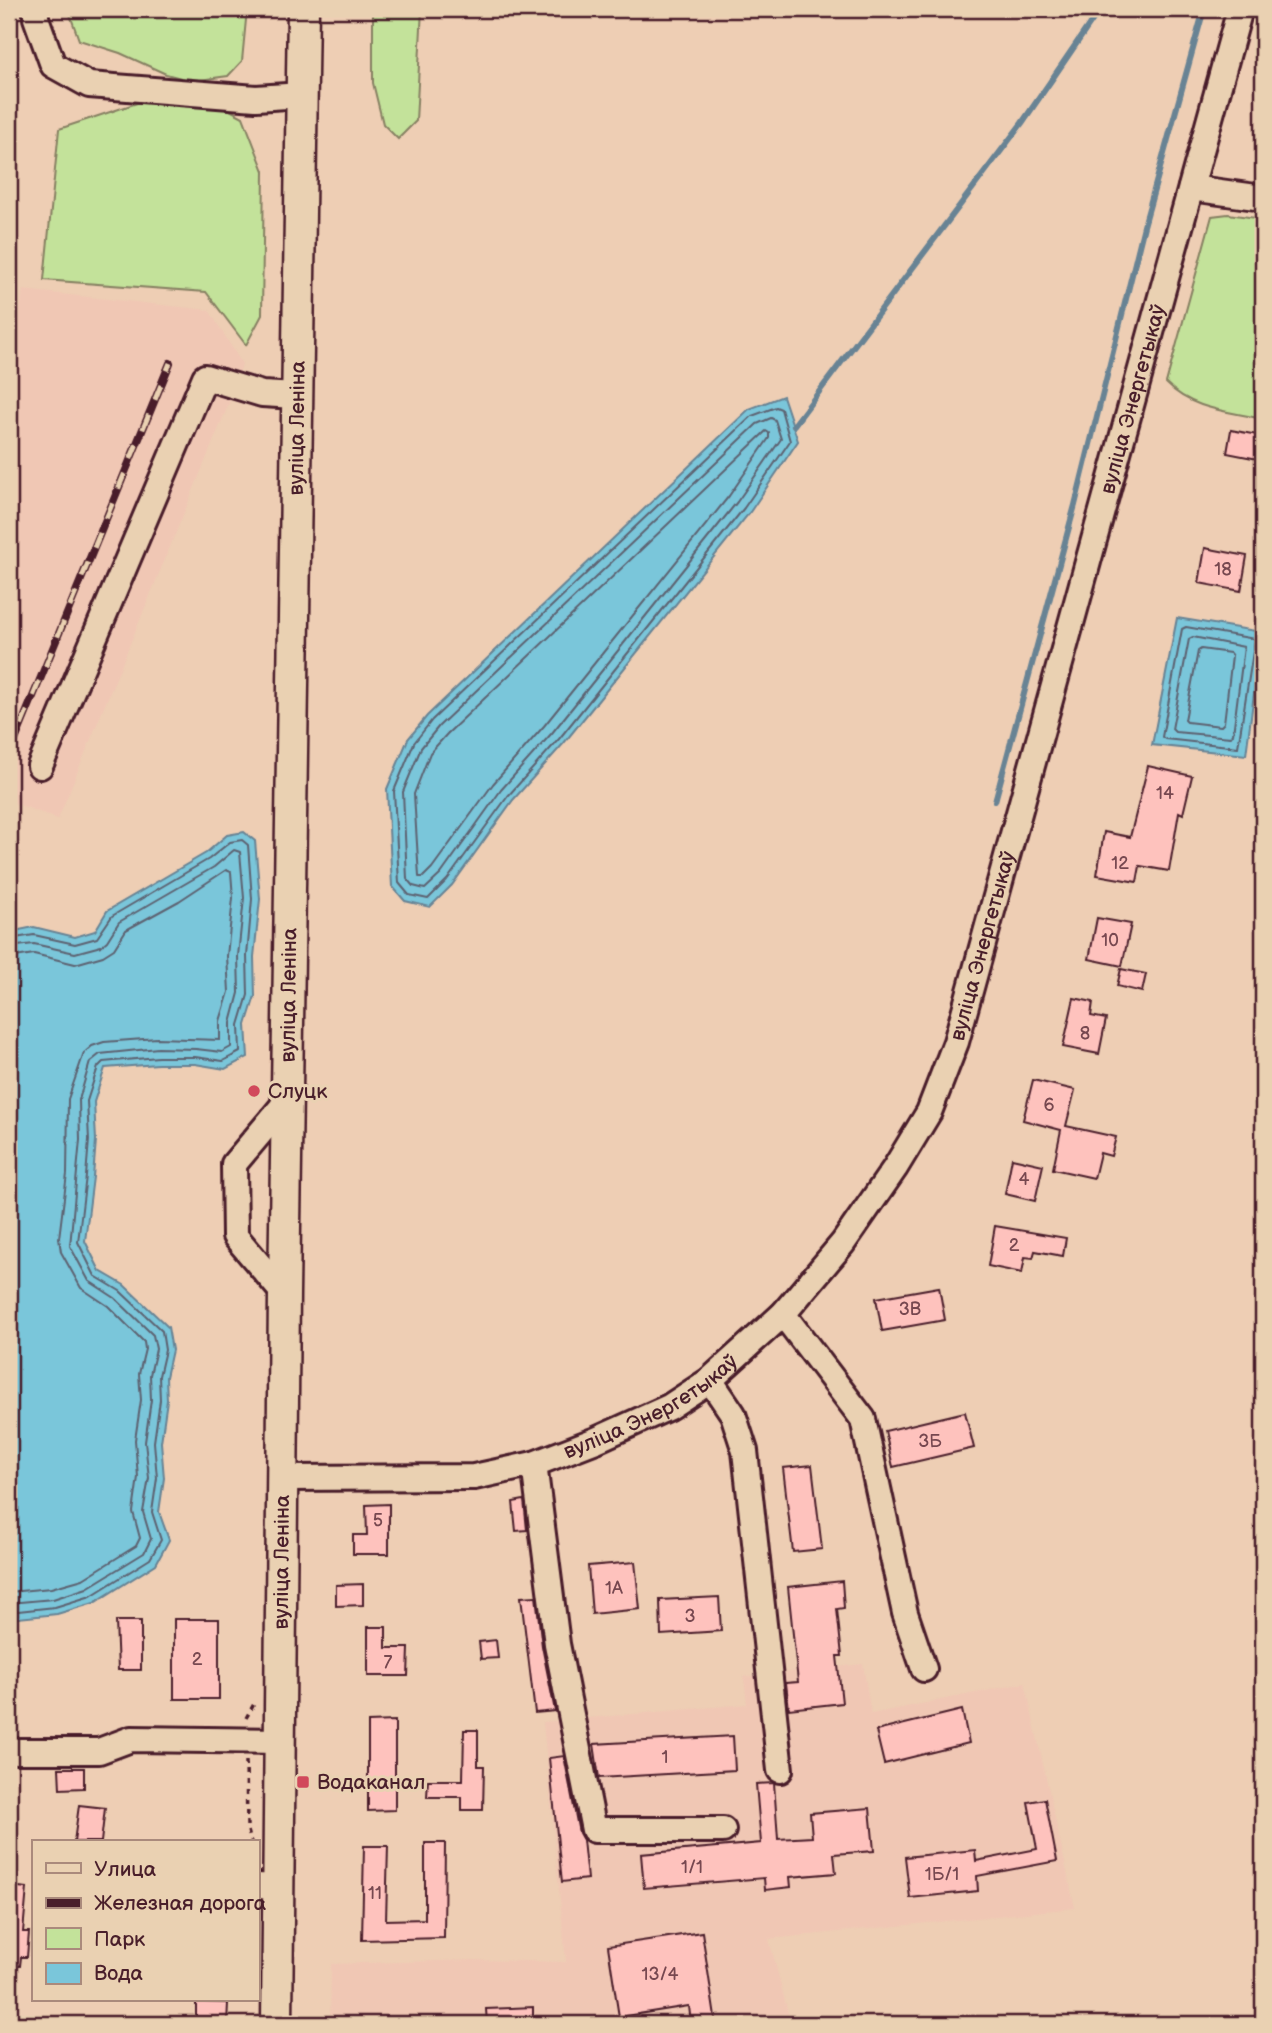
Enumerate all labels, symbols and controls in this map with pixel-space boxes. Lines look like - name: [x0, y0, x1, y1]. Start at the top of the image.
- street label: вуліца Энергетыкаў: [1095, 301, 1171, 497]
- street label: вуліца Леніна: [284, 360, 311, 496]
- house number: 18: [1214, 559, 1232, 580]
- house number: 14: [1156, 783, 1174, 804]
- street label: вуліца Энергетыкаў: [945, 848, 1021, 1044]
- house number: 12: [1111, 853, 1129, 874]
- street label: вуліца Леніна: [275, 927, 302, 1063]
- house number: 10: [1101, 930, 1119, 951]
- house number: 8: [1080, 1023, 1090, 1044]
- place label: Слуцк: [268, 1079, 327, 1104]
- marker: Слуцк: [246, 1083, 262, 1099]
- house number: 6: [1044, 1095, 1055, 1116]
- house number: 4: [1019, 1169, 1030, 1190]
- house number: 2: [1009, 1235, 1020, 1256]
- house number: 3В: [899, 1299, 921, 1320]
- street label: вуліца Энергетыкаў: [560, 1349, 743, 1464]
- house number: 3Б: [918, 1431, 942, 1452]
- street label: вуліца Леніна: [269, 1494, 295, 1629]
- house number: 5: [373, 1510, 383, 1531]
- house number: 1А: [605, 1578, 623, 1599]
- house number: 3: [684, 1606, 696, 1627]
- house number: 2: [192, 1649, 203, 1670]
- house number: 7: [384, 1652, 393, 1673]
- house number: 1: [662, 1747, 668, 1768]
- place label: Водаканал: [317, 1770, 425, 1795]
- marker: Водаканал: [295, 1774, 311, 1790]
- legend: [32, 1840, 259, 2002]
- text: Улица: [94, 1857, 157, 1882]
- house number: 1/1: [681, 1857, 703, 1878]
- house number: 1Б/1: [925, 1864, 959, 1885]
- house number: 11: [368, 1883, 382, 1904]
- text: Железная дорога: [94, 1891, 267, 1916]
- text: Парк: [94, 1927, 145, 1952]
- text: Вода: [94, 1961, 143, 1986]
- house number: 13/4: [641, 1964, 679, 1985]

